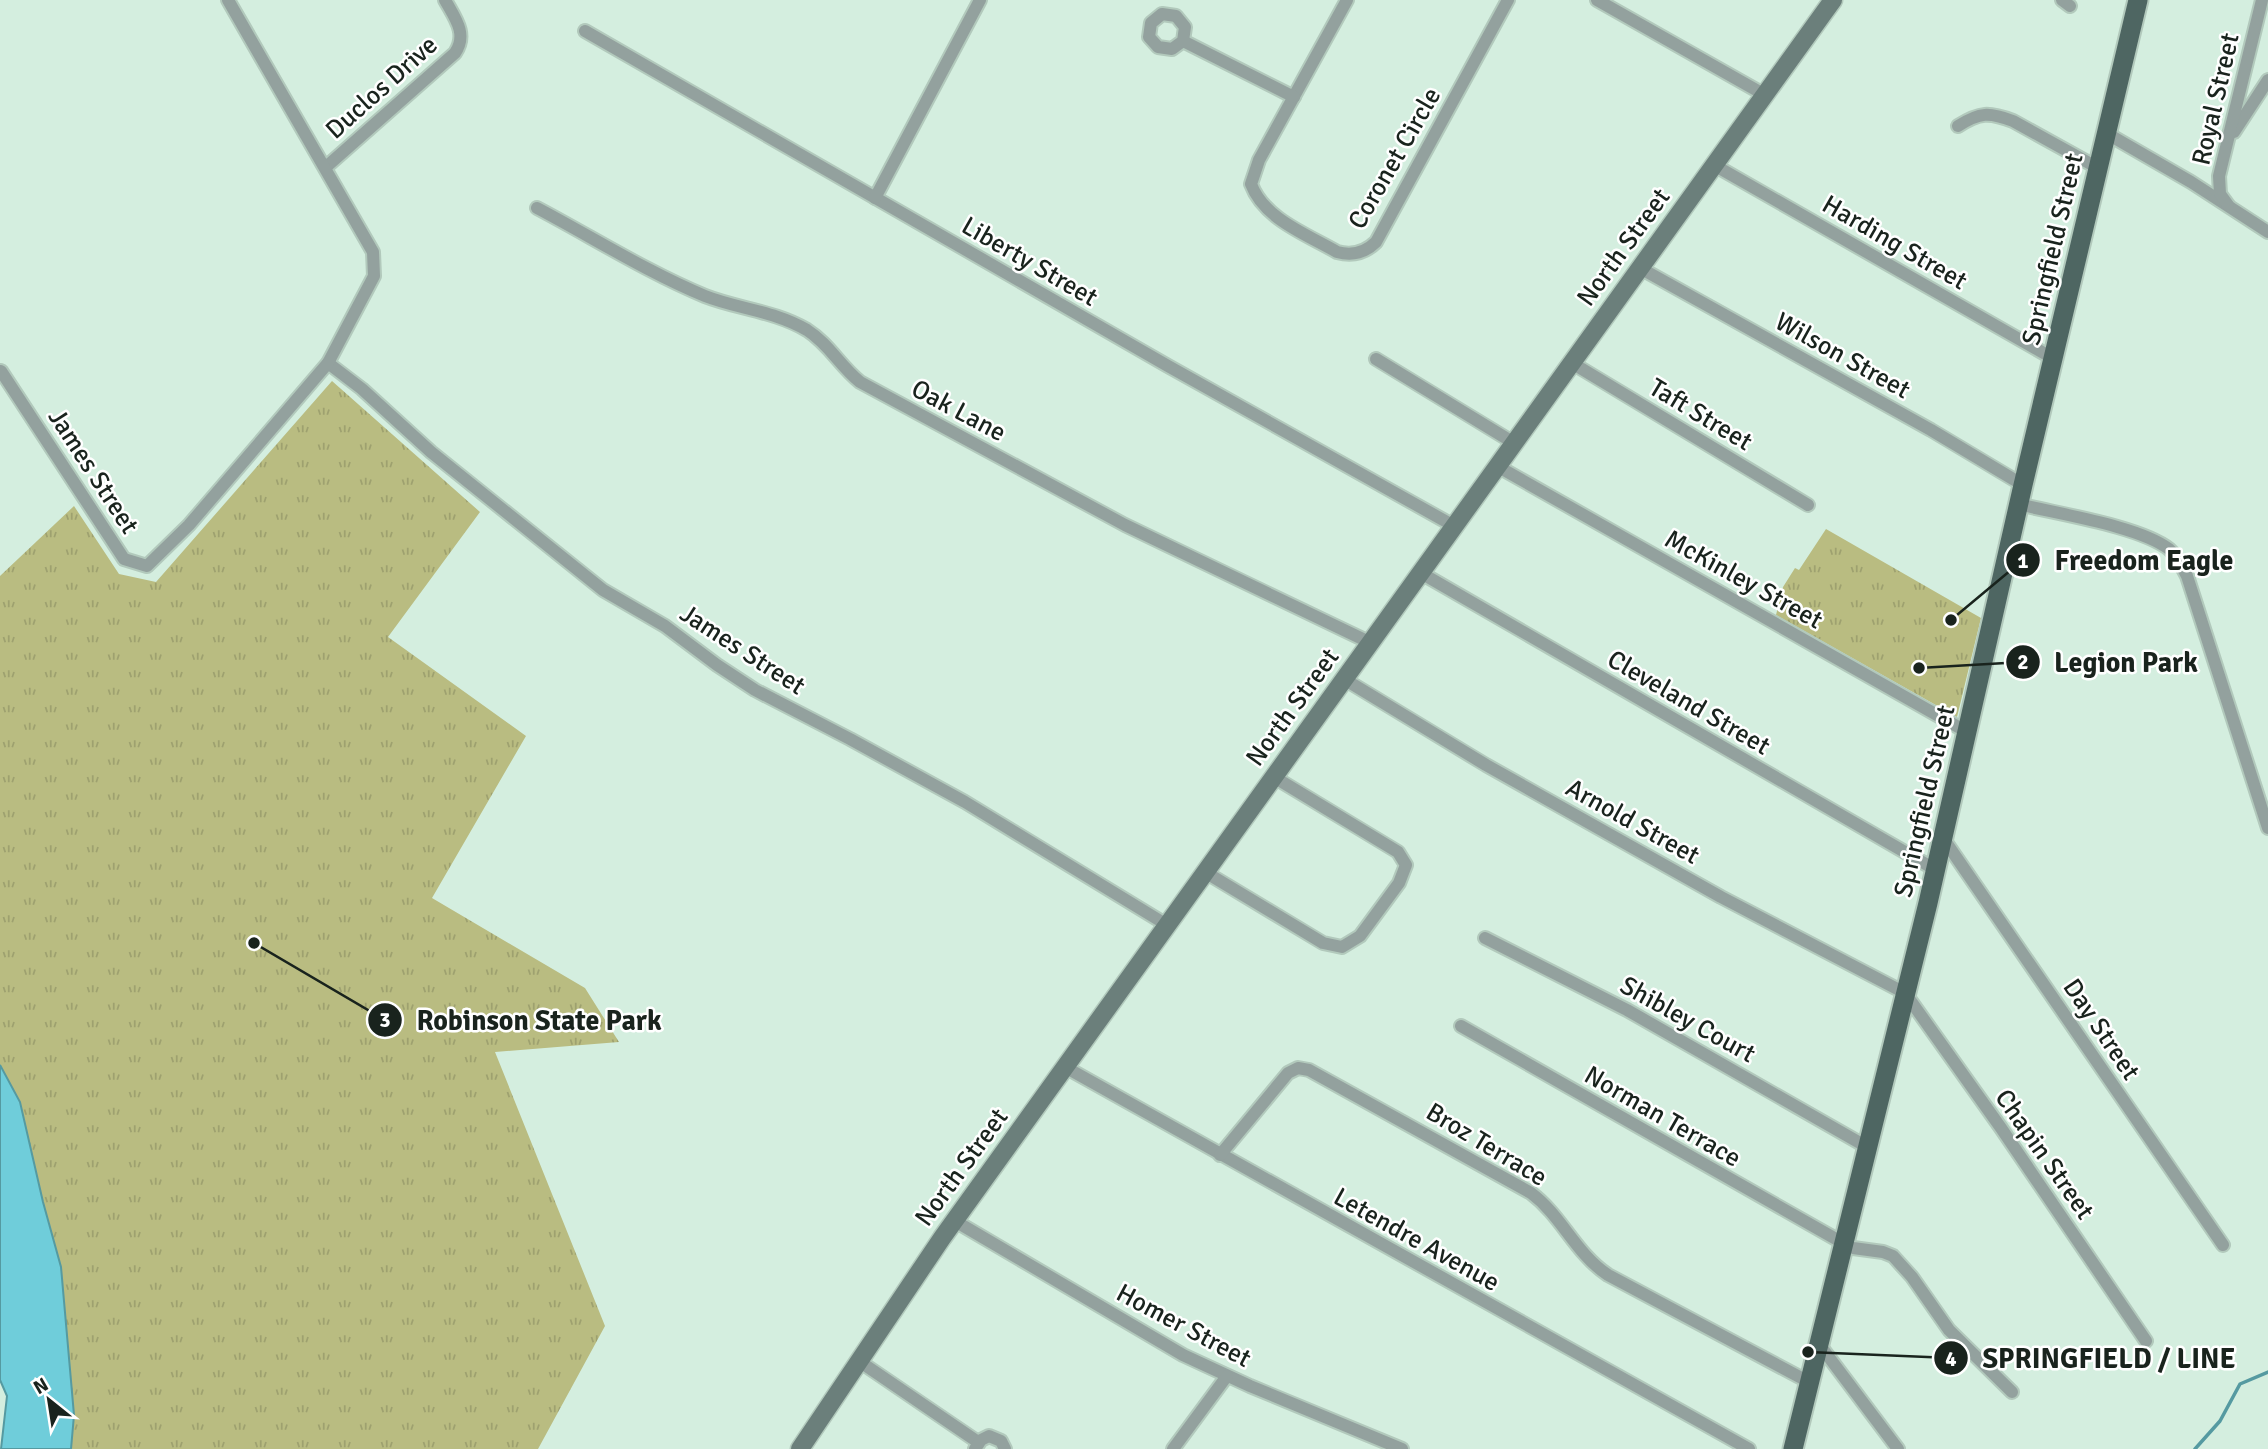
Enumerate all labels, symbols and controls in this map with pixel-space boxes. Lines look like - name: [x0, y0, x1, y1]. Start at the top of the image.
- street label: Duclos Drive: [319, 29, 444, 146]
- street label: Royal Street: [2185, 30, 2247, 168]
- street label: Coronet Circle: [1341, 82, 1448, 235]
- street label: Springfield Street: [2015, 150, 2091, 348]
- street label: North Street: [1570, 182, 1677, 313]
- street label: Harding Street: [1816, 188, 1973, 297]
- street label: Liberty Street: [956, 210, 1103, 314]
- street label: Wilson Street: [1769, 306, 1916, 406]
- street label: Taft Street: [1643, 372, 1758, 458]
- street label: Oak Lane: [906, 373, 1011, 449]
- street label: James Street: [41, 403, 145, 540]
- street label: McKinley Street: [1659, 523, 1828, 636]
- callout: Freedom Eagle: [2006, 536, 2248, 585]
- text: Freedom Eagle: [2055, 544, 2233, 578]
- text: 1: [2017, 548, 2029, 574]
- street label: James Street: [674, 598, 811, 702]
- callout: Legion Park: [2005, 637, 2212, 686]
- street label: North Street: [1239, 642, 1346, 773]
- street label: Cleveland Street: [1601, 643, 1776, 762]
- text: Legion Park: [2054, 646, 2198, 680]
- text: 2: [2017, 649, 2029, 675]
- street label: Springfield Street: [1887, 702, 1963, 900]
- street label: Arnold Street: [1560, 772, 1705, 872]
- street label: Shibley Court: [1614, 970, 1761, 1070]
- street label: Day Street: [2056, 973, 2147, 1086]
- callout: Robinson State Park: [367, 996, 675, 1045]
- text: Robinson State Park: [416, 1004, 662, 1038]
- text: 3: [379, 1007, 391, 1033]
- street label: Norman Terrace: [1579, 1059, 1746, 1175]
- street label: Chapin Street: [1988, 1083, 2101, 1226]
- street label: Broz Terrace: [1420, 1096, 1553, 1194]
- street label: North Street: [908, 1102, 1015, 1233]
- street label: Letendre Avenue: [1328, 1181, 1505, 1299]
- street label: Homer Street: [1111, 1277, 1256, 1375]
- callout: SPRINGFIELD / LINE: [1934, 1334, 2250, 1383]
- text: SPRINGFIELD / LINE: [1982, 1342, 2236, 1376]
- text: 4: [1945, 1346, 1957, 1372]
- north arrow: [14, 1365, 84, 1435]
- text: N: [29, 1372, 53, 1400]

